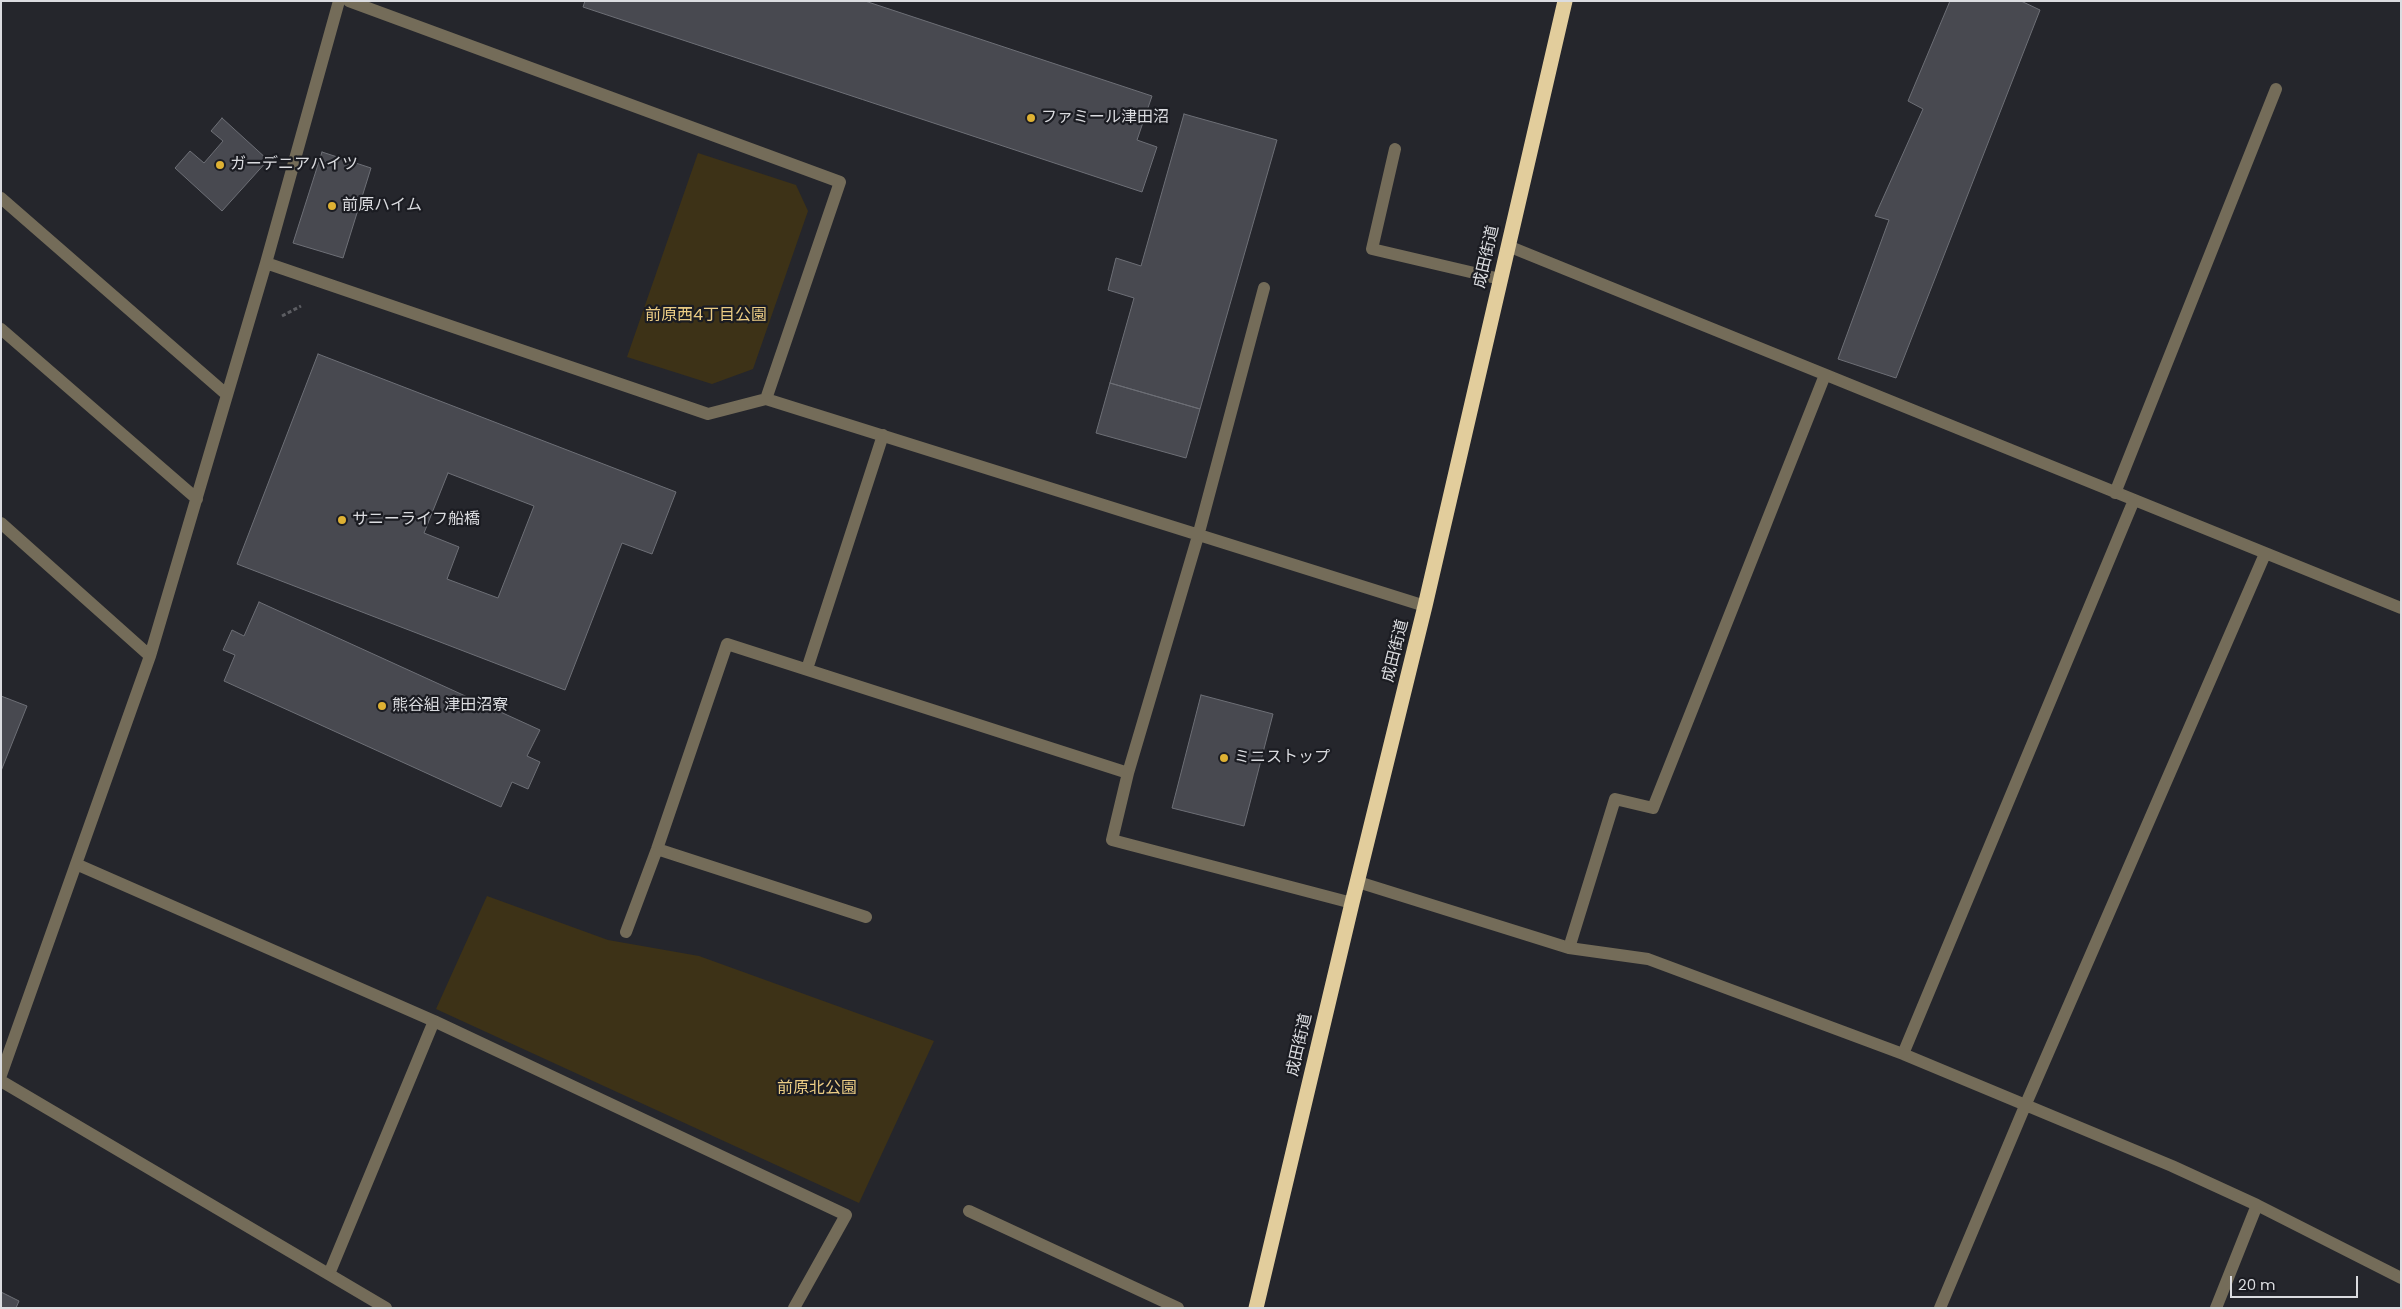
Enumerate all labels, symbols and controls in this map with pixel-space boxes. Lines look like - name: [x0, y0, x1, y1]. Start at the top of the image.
- place label: ファミール津田沼: [1041, 108, 1169, 128]
- marker: ファミール津田沼: [1025, 112, 1037, 124]
- place label: ガーデニアハイツ: [230, 155, 358, 175]
- marker: ガーデニアハイツ: [214, 159, 226, 171]
- place label: 前原ハイム: [342, 196, 422, 216]
- marker: 前原ハイム: [326, 200, 338, 212]
- street label: 成田街道: [1470, 224, 1504, 290]
- park label: 前原西4丁目公園: [645, 306, 767, 326]
- place label: サニーライフ船橋: [352, 510, 480, 530]
- marker: サニーライフ船橋: [336, 514, 348, 526]
- street label: 成田街道: [1379, 618, 1413, 684]
- place label: 熊谷組 津田沼寮: [392, 696, 508, 716]
- marker: 熊谷組 津田沼寮: [376, 700, 388, 712]
- place label: ミニストップ: [1234, 748, 1330, 768]
- marker: ミニストップ: [1218, 752, 1230, 764]
- street label: 成田街道: [1283, 1012, 1317, 1078]
- park label: 前原北公園: [777, 1079, 857, 1099]
- scale bar: [2232, 1266, 2360, 1298]
- text: 20 m: [2238, 1274, 2276, 1295]

